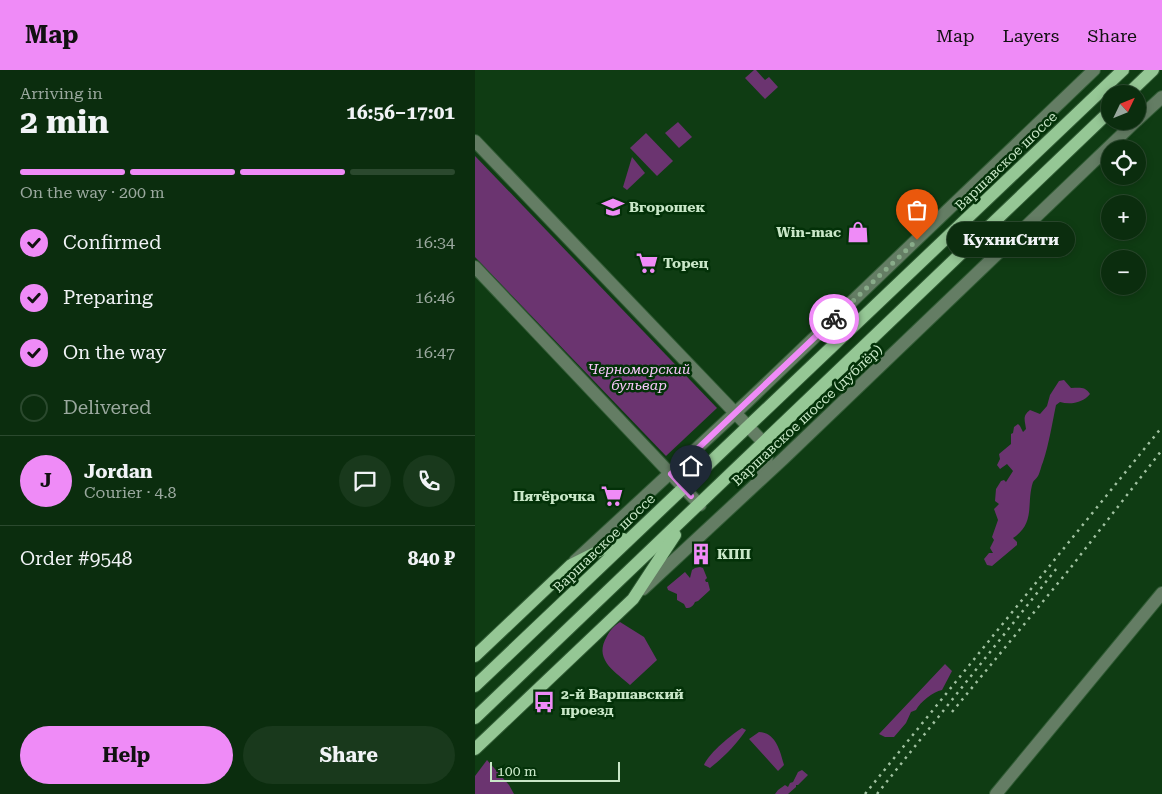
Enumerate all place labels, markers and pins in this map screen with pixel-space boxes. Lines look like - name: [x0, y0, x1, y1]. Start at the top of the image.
- pin: [896, 189, 938, 240]
- school or university icon: Вгорошек: [600, 194, 626, 220]
- place label: Вгорошек: [629, 199, 705, 215]
- shop icon: Win-mac: [845, 219, 871, 245]
- callout: КухниСити: [947, 222, 1075, 258]
- place label: Win-mac: [776, 224, 841, 240]
- supermarket icon: Торец: [634, 250, 660, 276]
- place label: Торец: [663, 255, 709, 271]
- pin: [670, 445, 712, 496]
- supermarket icon: Пятёрочка: [599, 483, 625, 509]
- place label: Пятёрочка: [513, 488, 596, 504]
- building icon: КПП: [688, 541, 714, 567]
- place label: КПП: [717, 546, 751, 562]
- place label: 2-й Варшавский проезд: [561, 686, 684, 718]
- bus stop icon: 2-й Варшавский проезд: [531, 689, 557, 715]

